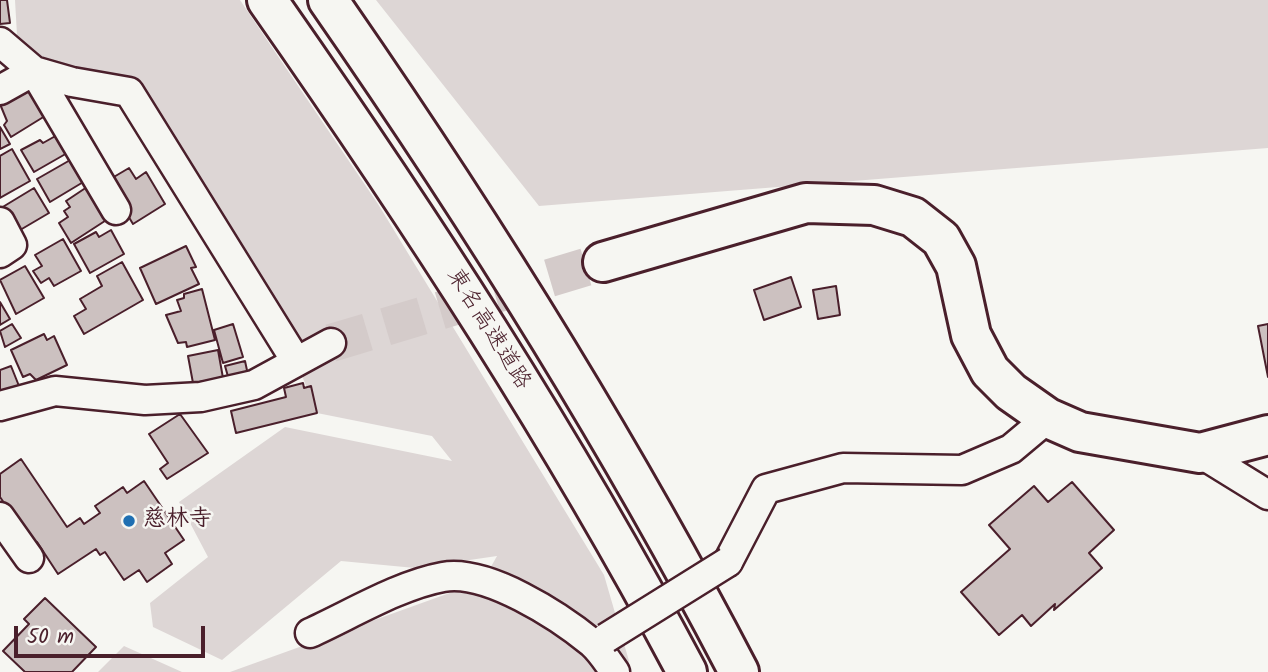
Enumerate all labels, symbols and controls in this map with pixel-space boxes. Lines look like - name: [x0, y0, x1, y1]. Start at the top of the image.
- street label: 東名高速道路: [439, 264, 535, 396]
- place label: 慈林寺: [143, 507, 212, 535]
- marker: 慈林寺: [121, 513, 137, 529]
- scale bar: [18, 612, 208, 656]
- text: 50 m: [27, 621, 74, 654]

